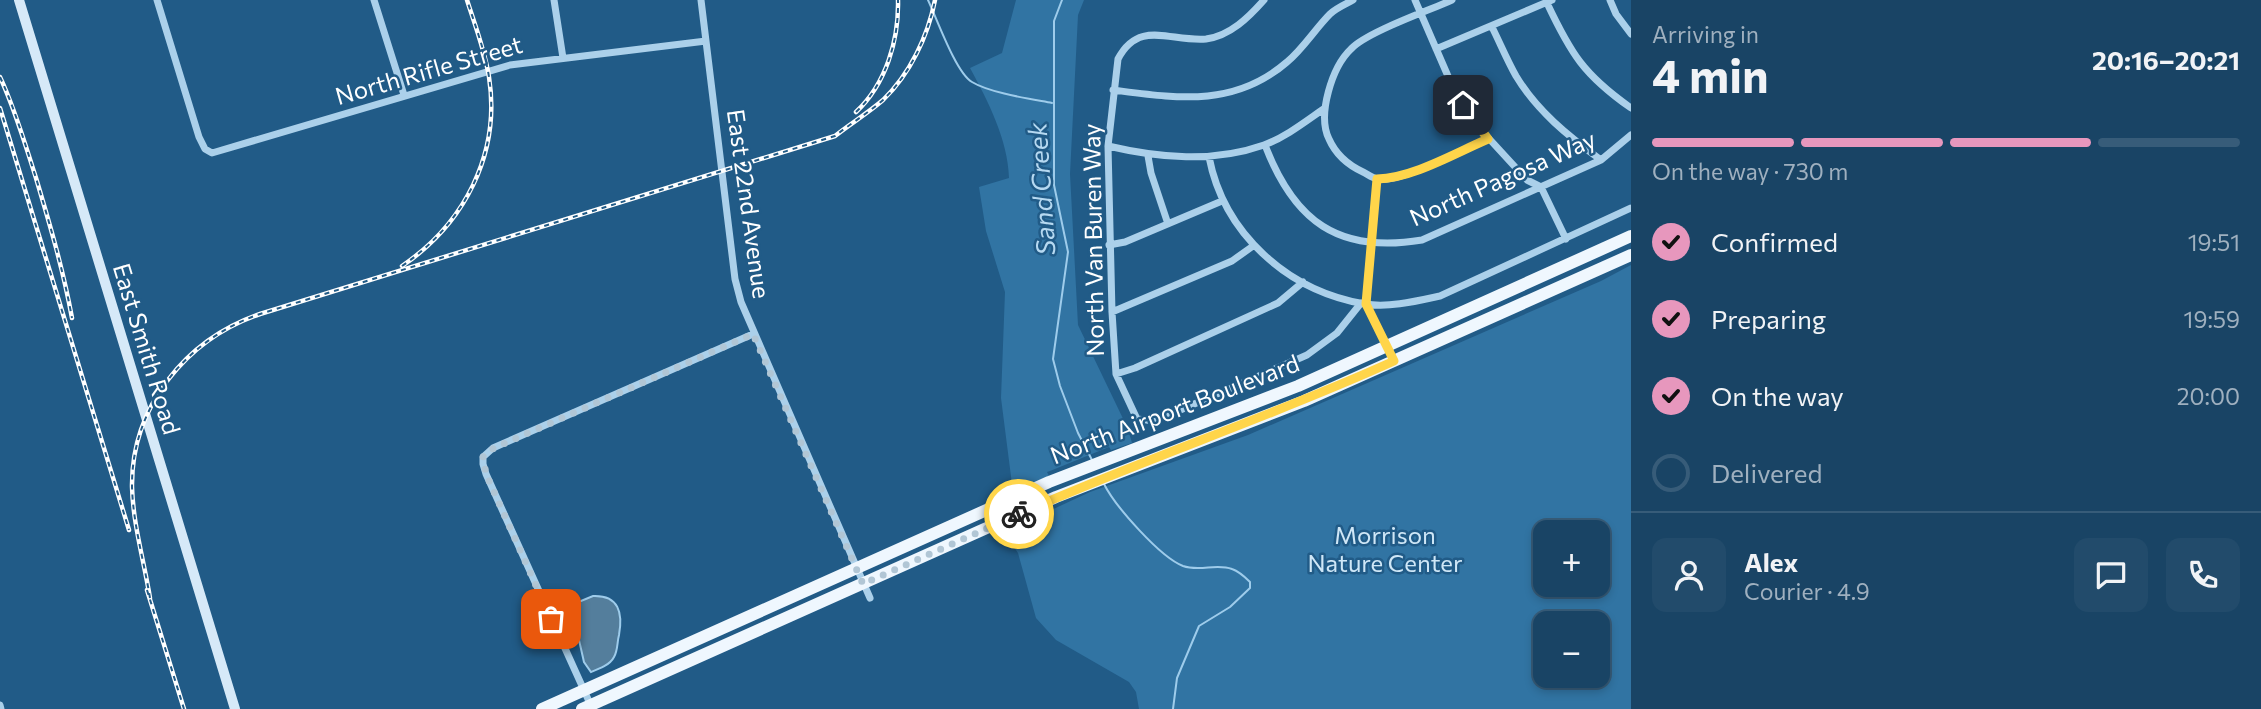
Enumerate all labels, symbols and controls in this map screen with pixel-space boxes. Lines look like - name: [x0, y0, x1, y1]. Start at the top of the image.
- text: Arriving in: [1652, 20, 1759, 48]
- street label: North Rifle Street: [332, 29, 526, 110]
- text: 20:16–20:21: [2092, 44, 2240, 75]
- text: 4 min: [1652, 46, 1769, 102]
- pin: [1433, 75, 1493, 135]
- icon: home: [1444, 86, 1482, 124]
- street label: East 22nd Avenue: [722, 107, 777, 300]
- water label: Sand Creek: [1020, 121, 1061, 257]
- street label: North Van Buren Way: [1076, 123, 1109, 357]
- street label: North Pagosa Way: [1405, 124, 1600, 232]
- text: On the way · 730 m: [1652, 157, 1848, 185]
- icon: check: [1652, 223, 1690, 261]
- text: Confirmed: [1711, 226, 1838, 257]
- text: 19:51: [2188, 228, 2240, 256]
- street label: East Smith Road: [108, 259, 187, 438]
- icon: check: [1652, 300, 1690, 338]
- text: Preparing: [1711, 303, 1826, 334]
- text: 19:59: [2184, 305, 2240, 333]
- street label: North Airport Boulevard: [1046, 348, 1303, 470]
- icon: check: [1652, 377, 1690, 415]
- text: On the way: [1711, 380, 1844, 411]
- text: 20:00: [2177, 382, 2240, 410]
- text: Delivered: [1711, 457, 1822, 488]
- courier: [984, 479, 1054, 549]
- icon: bike: [1000, 495, 1038, 533]
- park label: Morrison Nature Center: [1307, 520, 1463, 577]
- map controls: [1533, 520, 1610, 688]
- button: +: [1533, 520, 1610, 597]
- button: person: [1652, 538, 1726, 612]
- button: chat: [2074, 538, 2148, 612]
- button: phone: [2166, 538, 2240, 612]
- text: Alex: [1744, 546, 1798, 577]
- text: Courier · 4.9: [1744, 577, 1870, 605]
- pin: [521, 589, 581, 649]
- icon: bag: [532, 600, 570, 638]
- button: −: [1533, 611, 1610, 688]

